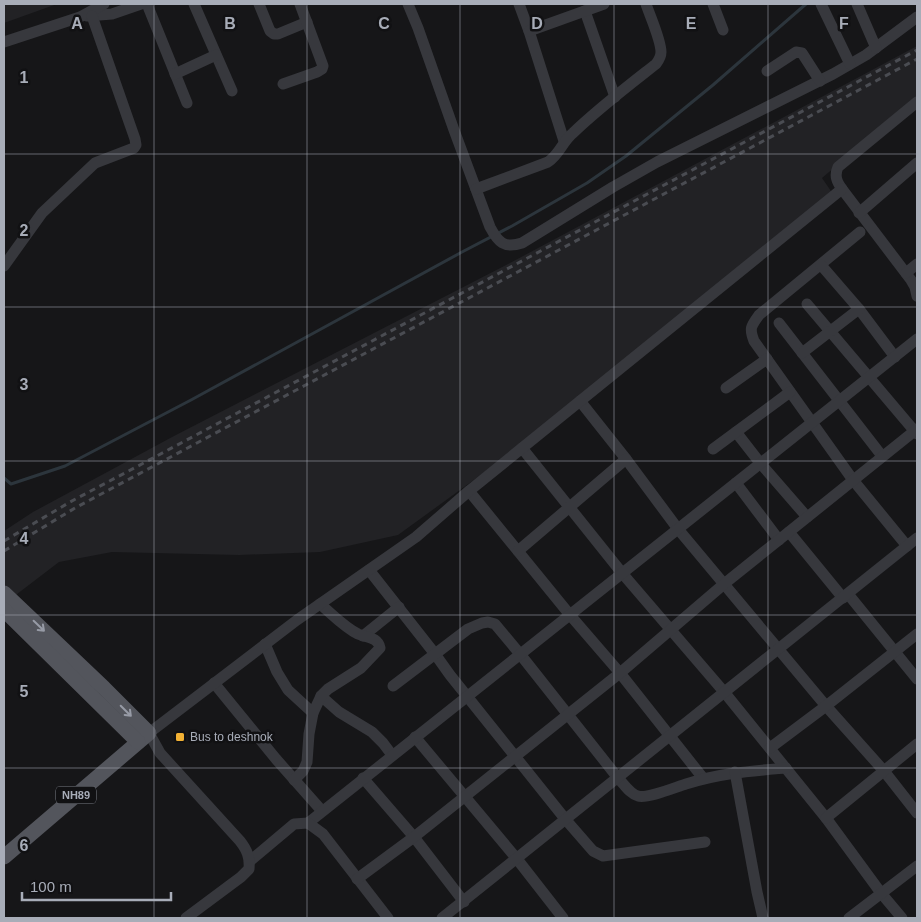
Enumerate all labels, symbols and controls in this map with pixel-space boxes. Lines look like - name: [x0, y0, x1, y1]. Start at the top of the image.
- text: A: [71, 15, 83, 32]
- text: B: [224, 15, 236, 32]
- text: C: [378, 15, 390, 32]
- text: D: [531, 15, 543, 32]
- text: E: [686, 15, 697, 32]
- text: F: [839, 15, 849, 32]
- text: 1: [20, 69, 29, 86]
- text: 2: [20, 222, 29, 239]
- text: 3: [20, 376, 29, 393]
- text: 4: [20, 530, 29, 547]
- one-way arrow: [33, 620, 45, 632]
- text: 5: [20, 683, 29, 700]
- one-way arrow: [120, 704, 132, 717]
- place label: Bus to deshnok: [190, 730, 274, 744]
- marker: Bus to deshnok: [174, 731, 186, 743]
- road number: NH89: [56, 786, 96, 804]
- text: 6: [20, 837, 29, 854]
- scale bar: [22, 870, 171, 902]
- text: 100 m: [30, 878, 72, 895]

